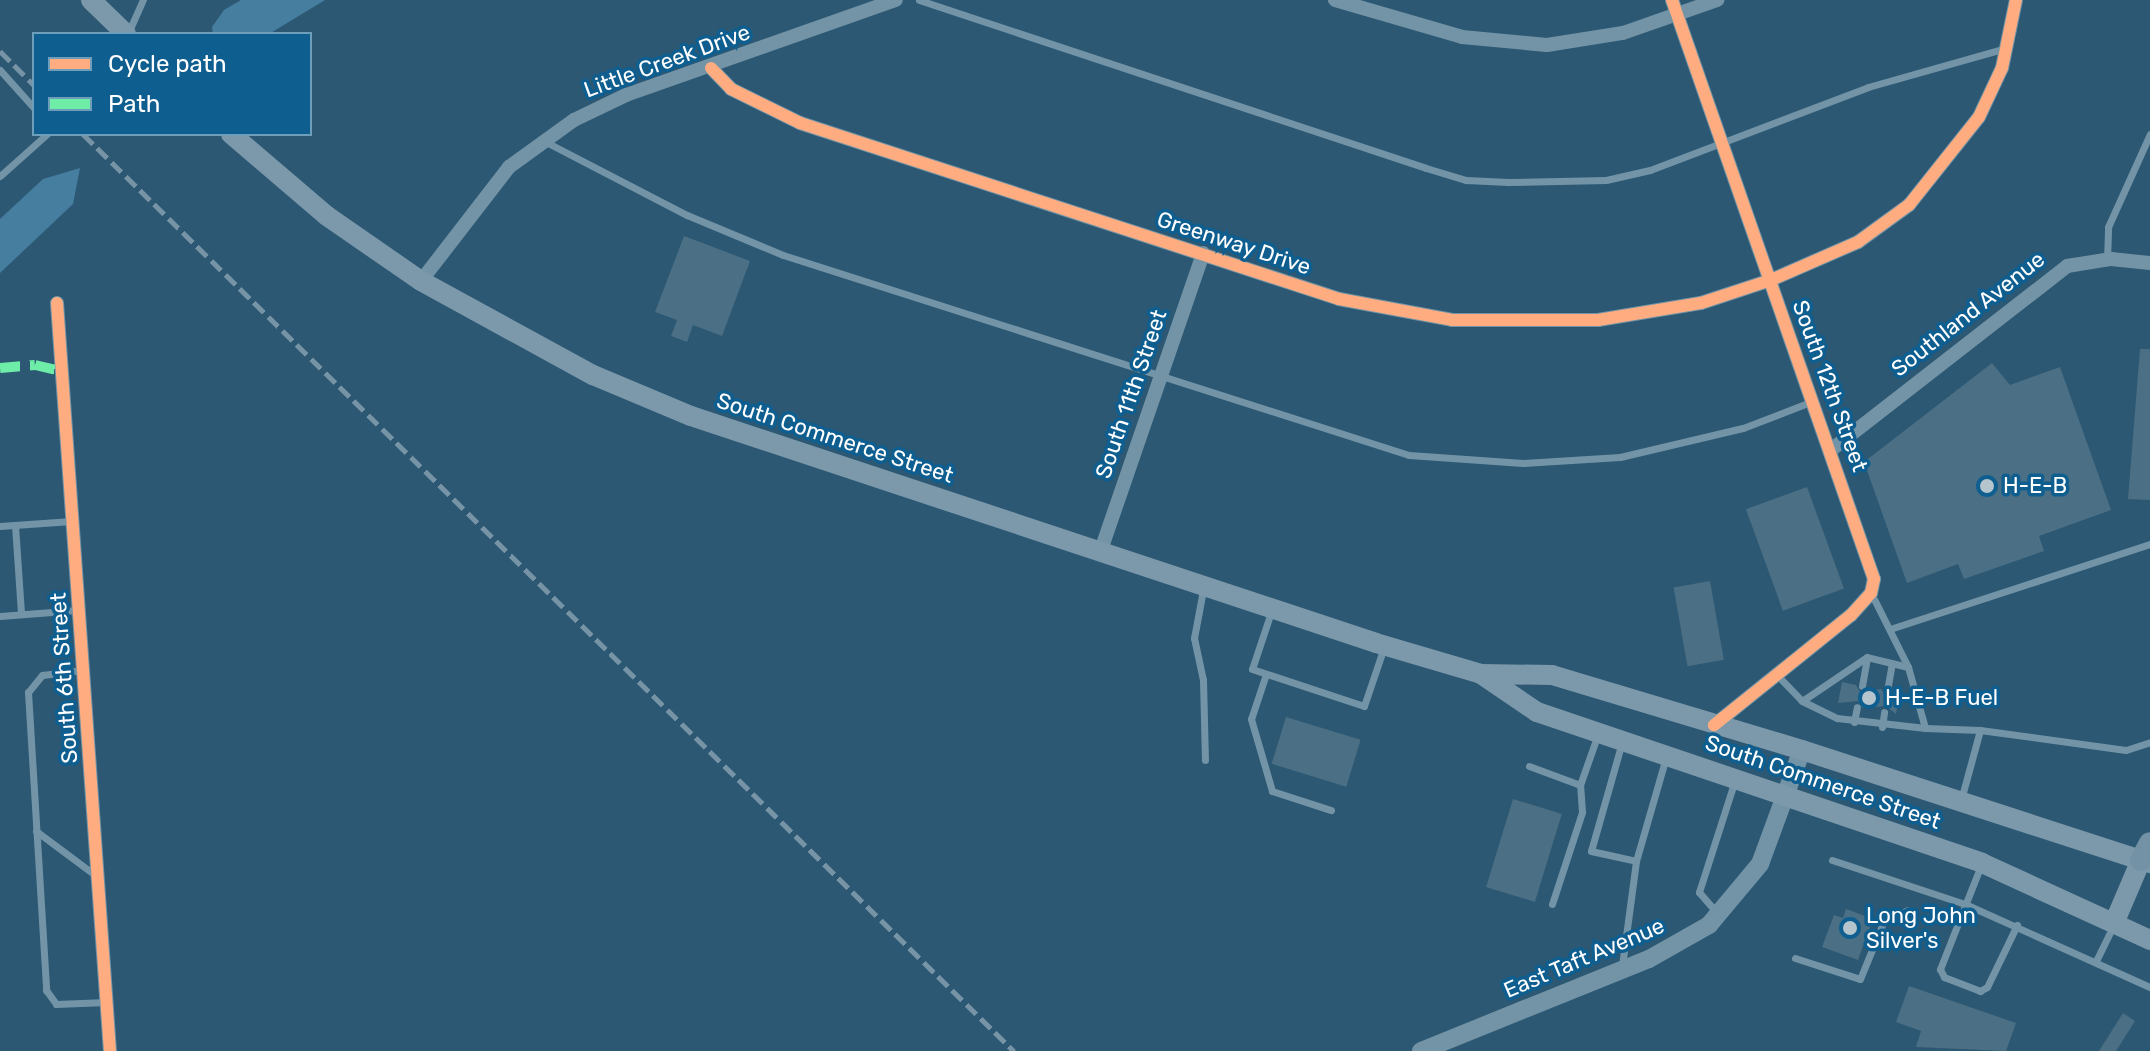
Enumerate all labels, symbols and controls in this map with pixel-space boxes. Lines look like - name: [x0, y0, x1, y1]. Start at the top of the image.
- street label: Little Creek Drive: [580, 19, 754, 103]
- legend: [32, 32, 312, 136]
- text: Cycle path: [108, 50, 227, 78]
- text: Path: [108, 90, 160, 118]
- street label: Greenway Drive: [1154, 206, 1314, 280]
- street label: Southland Avenue: [1886, 246, 2050, 382]
- street label: South 12th Street: [1787, 297, 1873, 475]
- street label: South 11th Street: [1090, 306, 1172, 482]
- street label: South Commerce Street: [713, 387, 957, 489]
- place label: H-E-B: [2003, 473, 2067, 499]
- marker: H-E-B: [1978, 477, 1996, 495]
- street label: South 6th Street: [45, 592, 83, 764]
- place label: H-E-B Fuel: [1885, 685, 1998, 711]
- marker: H-E-B Fuel: [1860, 689, 1878, 707]
- street label: South Commerce Street: [1702, 729, 1944, 835]
- place label: Long John Silver's: [1866, 902, 1976, 954]
- street label: East Taft Avenue: [1499, 912, 1669, 1004]
- marker: Long John Silver's: [1841, 919, 1859, 937]

